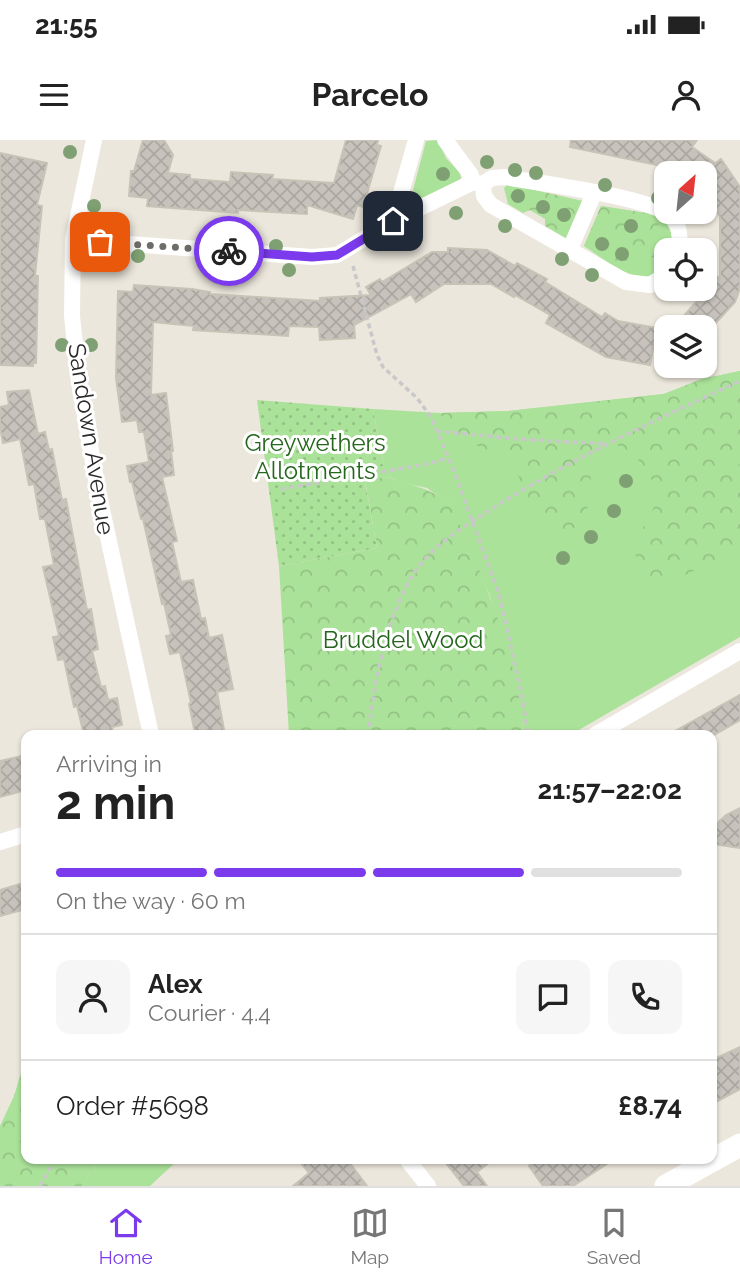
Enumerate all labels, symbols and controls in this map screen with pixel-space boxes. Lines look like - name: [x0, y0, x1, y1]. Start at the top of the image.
- text: 21:55: [35, 10, 98, 40]
- icon: menu: [35, 76, 73, 114]
- text: Parcelo: [312, 76, 428, 113]
- icon: person: [667, 76, 705, 114]
- north arrow: [654, 161, 718, 224]
- map controls: [654, 161, 717, 378]
- pin: [363, 191, 423, 251]
- icon: home: [374, 202, 412, 240]
- pin: [70, 212, 130, 272]
- courier: [194, 216, 264, 286]
- icon: bag: [81, 223, 119, 261]
- icon: bike: [210, 232, 248, 270]
- button: locate: [654, 238, 717, 301]
- button: layers: [654, 315, 717, 378]
- street label: Sandown Avenue: [62, 341, 121, 537]
- park label: Greywethers Allotments: [244, 428, 386, 485]
- park label: Bruddel Wood: [323, 625, 483, 654]
- text: Arriving in: [56, 750, 162, 777]
- text: 21:57–22:02: [538, 775, 682, 805]
- text: 2 min: [56, 776, 175, 830]
- text: On the way · 60 m: [56, 887, 246, 914]
- button: person: [56, 960, 130, 1034]
- button: chat: [516, 960, 590, 1034]
- button: phone: [608, 960, 682, 1034]
- text: Alex: [148, 969, 203, 999]
- text: Courier · 4.4: [148, 999, 271, 1026]
- text: Order #5698: [56, 1091, 209, 1121]
- text: £8.74: [618, 1091, 682, 1121]
- tab: Home: [99, 1204, 153, 1268]
- tab: Map: [350, 1204, 389, 1268]
- tab: Saved: [587, 1204, 641, 1268]

